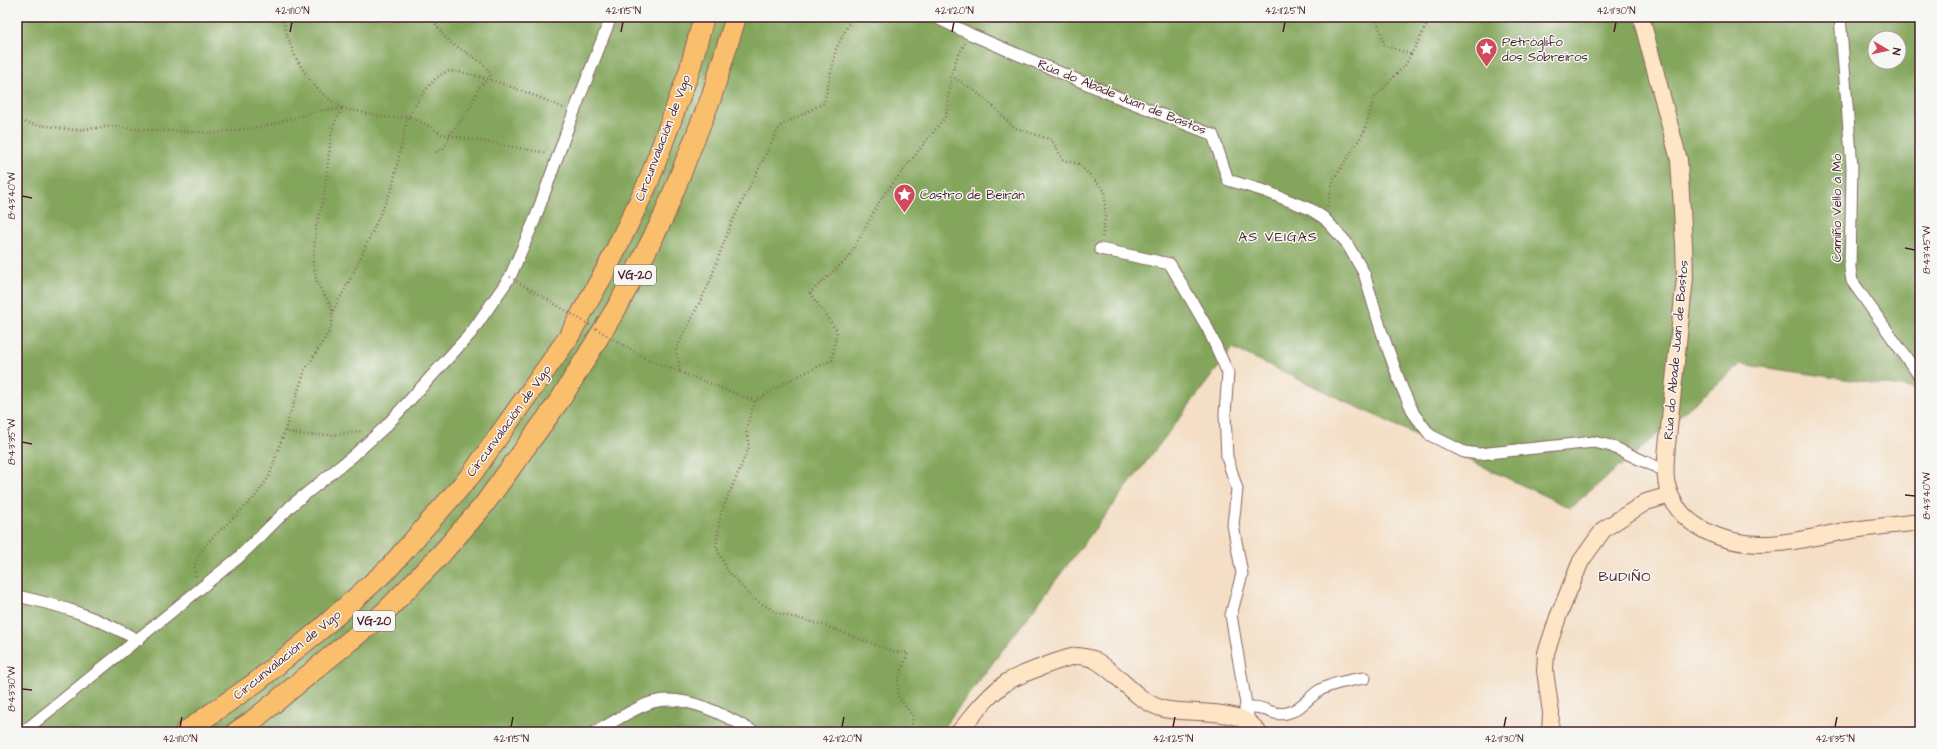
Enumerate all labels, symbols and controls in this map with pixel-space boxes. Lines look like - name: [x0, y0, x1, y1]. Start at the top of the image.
- text: 42°11'10"N: [274, 4, 310, 18]
- text: 42°11'15"N: [605, 4, 641, 18]
- text: 42°11'20"N: [934, 4, 974, 18]
- text: 42°11'25"N: [1265, 4, 1305, 18]
- text: 42°11'30"N: [1597, 4, 1635, 18]
- north arrow: [1867, 30, 1907, 70]
- place label: Petróglifo dos Sobreiros: [1502, 33, 1588, 66]
- place icon: Petróglifo dos Sobreiros: [1474, 36, 1500, 69]
- text: N: [1888, 47, 1904, 56]
- street label: Rúa do Abade Juan de Bastos: [1035, 55, 1209, 139]
- street label: Circunvalación de Vigo: [631, 72, 697, 204]
- street label: Camiño Vello á Mó: [1828, 153, 1846, 262]
- text: 8°43'40"W: [5, 172, 19, 220]
- place icon: Castro de Beirán: [892, 182, 918, 215]
- place label: Castro de Beirán: [920, 186, 1025, 204]
- text: 8°43'45"W: [1920, 225, 1934, 274]
- district label: AS VEIGAS: [1238, 227, 1318, 247]
- street label: Rúa do Abade Juan de Bastos: [1659, 259, 1693, 441]
- road number: VG-20: [614, 265, 656, 285]
- street label: Circunvalación de Vigo: [462, 361, 557, 481]
- text: 8°43'35"W: [5, 418, 19, 465]
- text: 8°43'40"W: [1920, 472, 1934, 520]
- district label: BUDIÑO: [1598, 567, 1652, 587]
- street label: Circunvalación de Vigo: [229, 605, 346, 705]
- road number: VG-20: [353, 611, 395, 631]
- text: 8°43'30"W: [5, 666, 19, 712]
- text: 42°11'10"N: [162, 732, 198, 746]
- text: 42°11'15"N: [493, 732, 529, 746]
- text: 42°11'20"N: [822, 732, 862, 746]
- text: 42°11'25"N: [1153, 732, 1193, 746]
- text: 42°11'30"N: [1485, 732, 1523, 746]
- text: 42°11'35"N: [1815, 732, 1855, 746]

